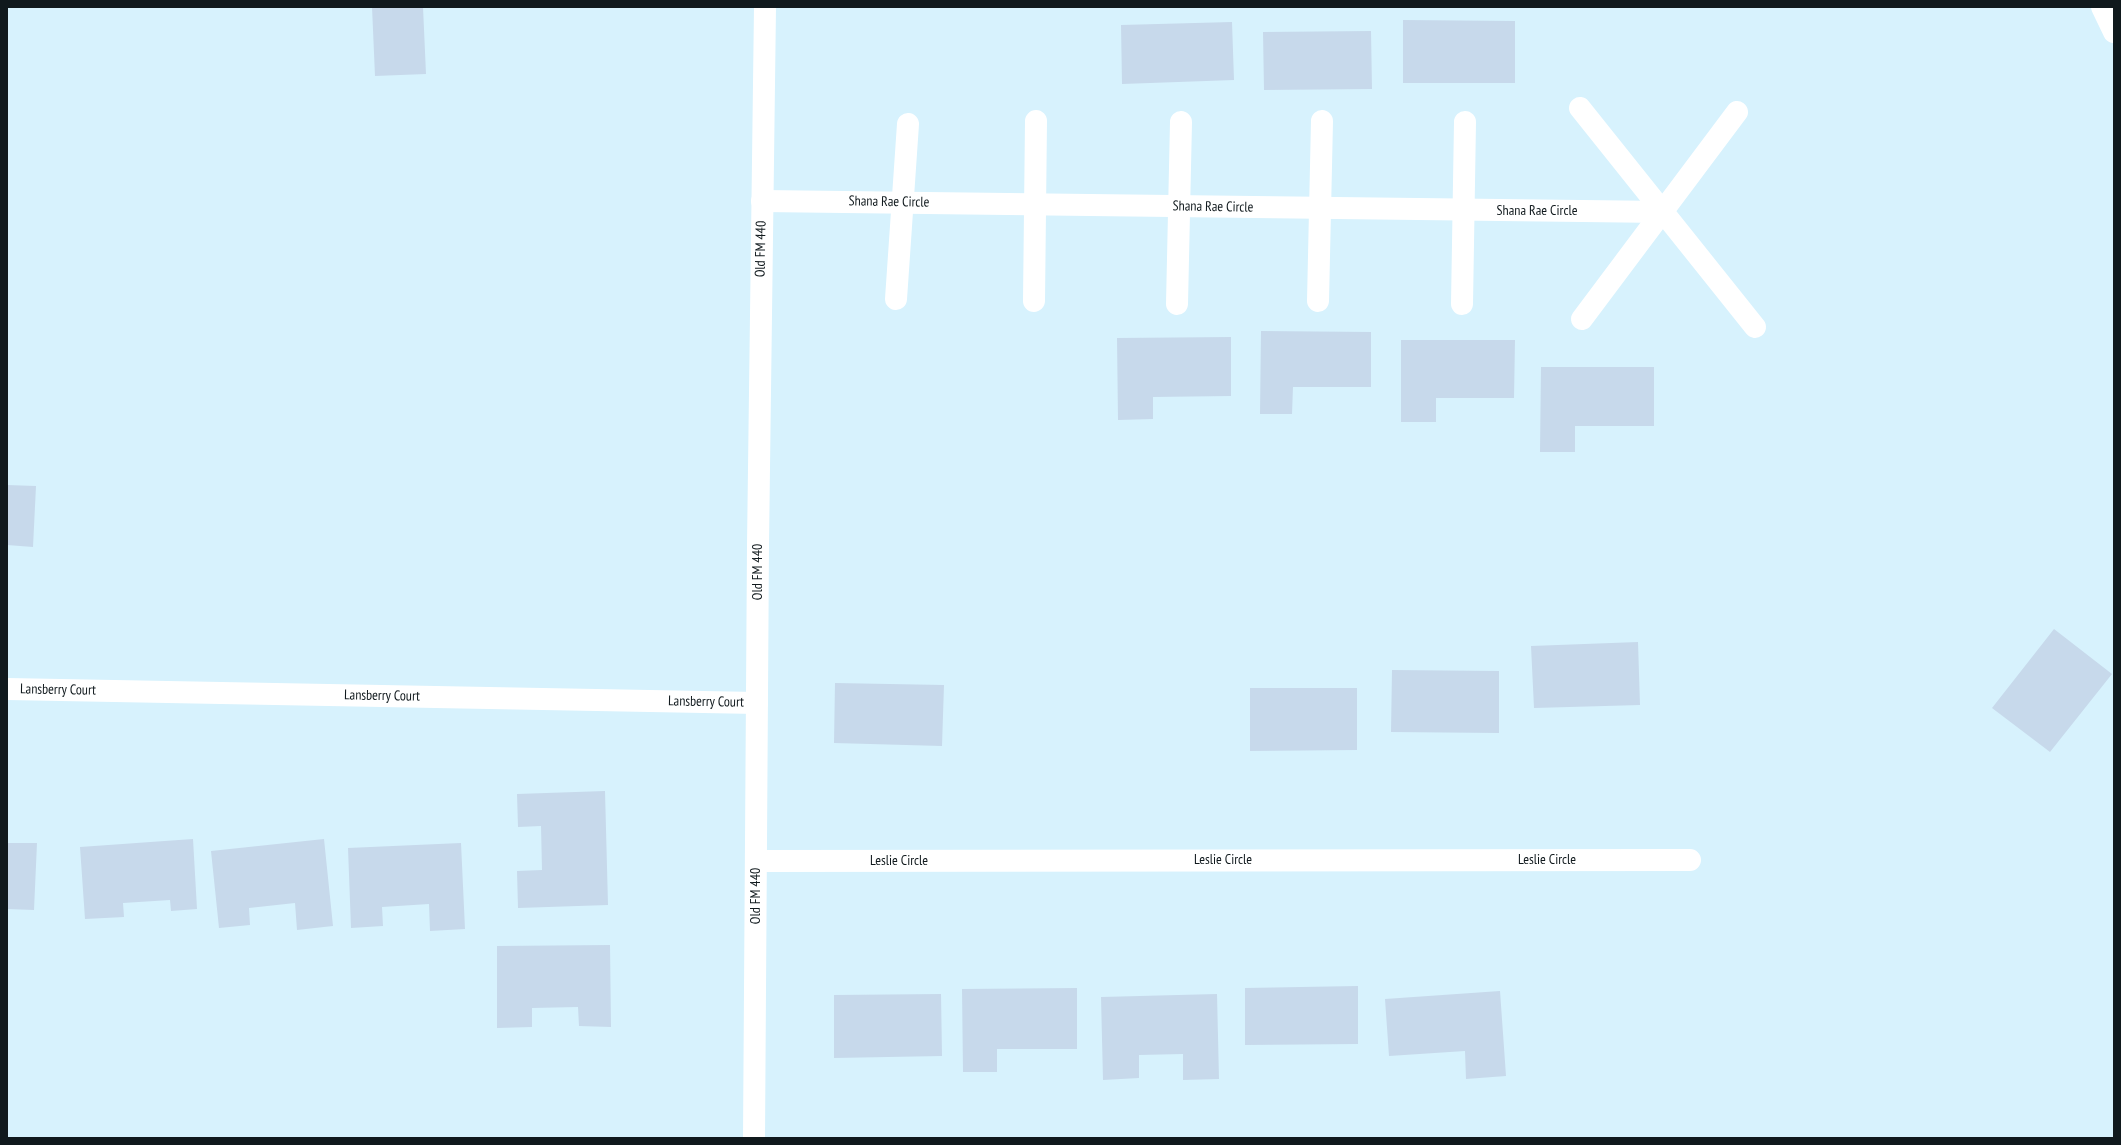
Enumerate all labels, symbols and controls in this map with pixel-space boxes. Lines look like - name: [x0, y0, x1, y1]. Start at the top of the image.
- street label: Shana Rae Circle: [848, 193, 930, 211]
- street label: Shana Rae Circle: [1172, 198, 1254, 216]
- street label: Shana Rae Circle: [1497, 203, 1577, 219]
- street label: Old FM 440: [752, 221, 770, 277]
- street label: Old FM 440: [750, 544, 766, 600]
- street label: Lansberry Court: [20, 681, 96, 699]
- street label: Lansberry Court: [344, 687, 420, 705]
- street label: Lansberry Court: [668, 693, 744, 711]
- street label: Leslie Circle: [1194, 852, 1252, 868]
- street label: Leslie Circle: [1518, 852, 1576, 868]
- street label: Leslie Circle: [870, 853, 928, 869]
- street label: Old FM 440: [748, 868, 764, 924]

